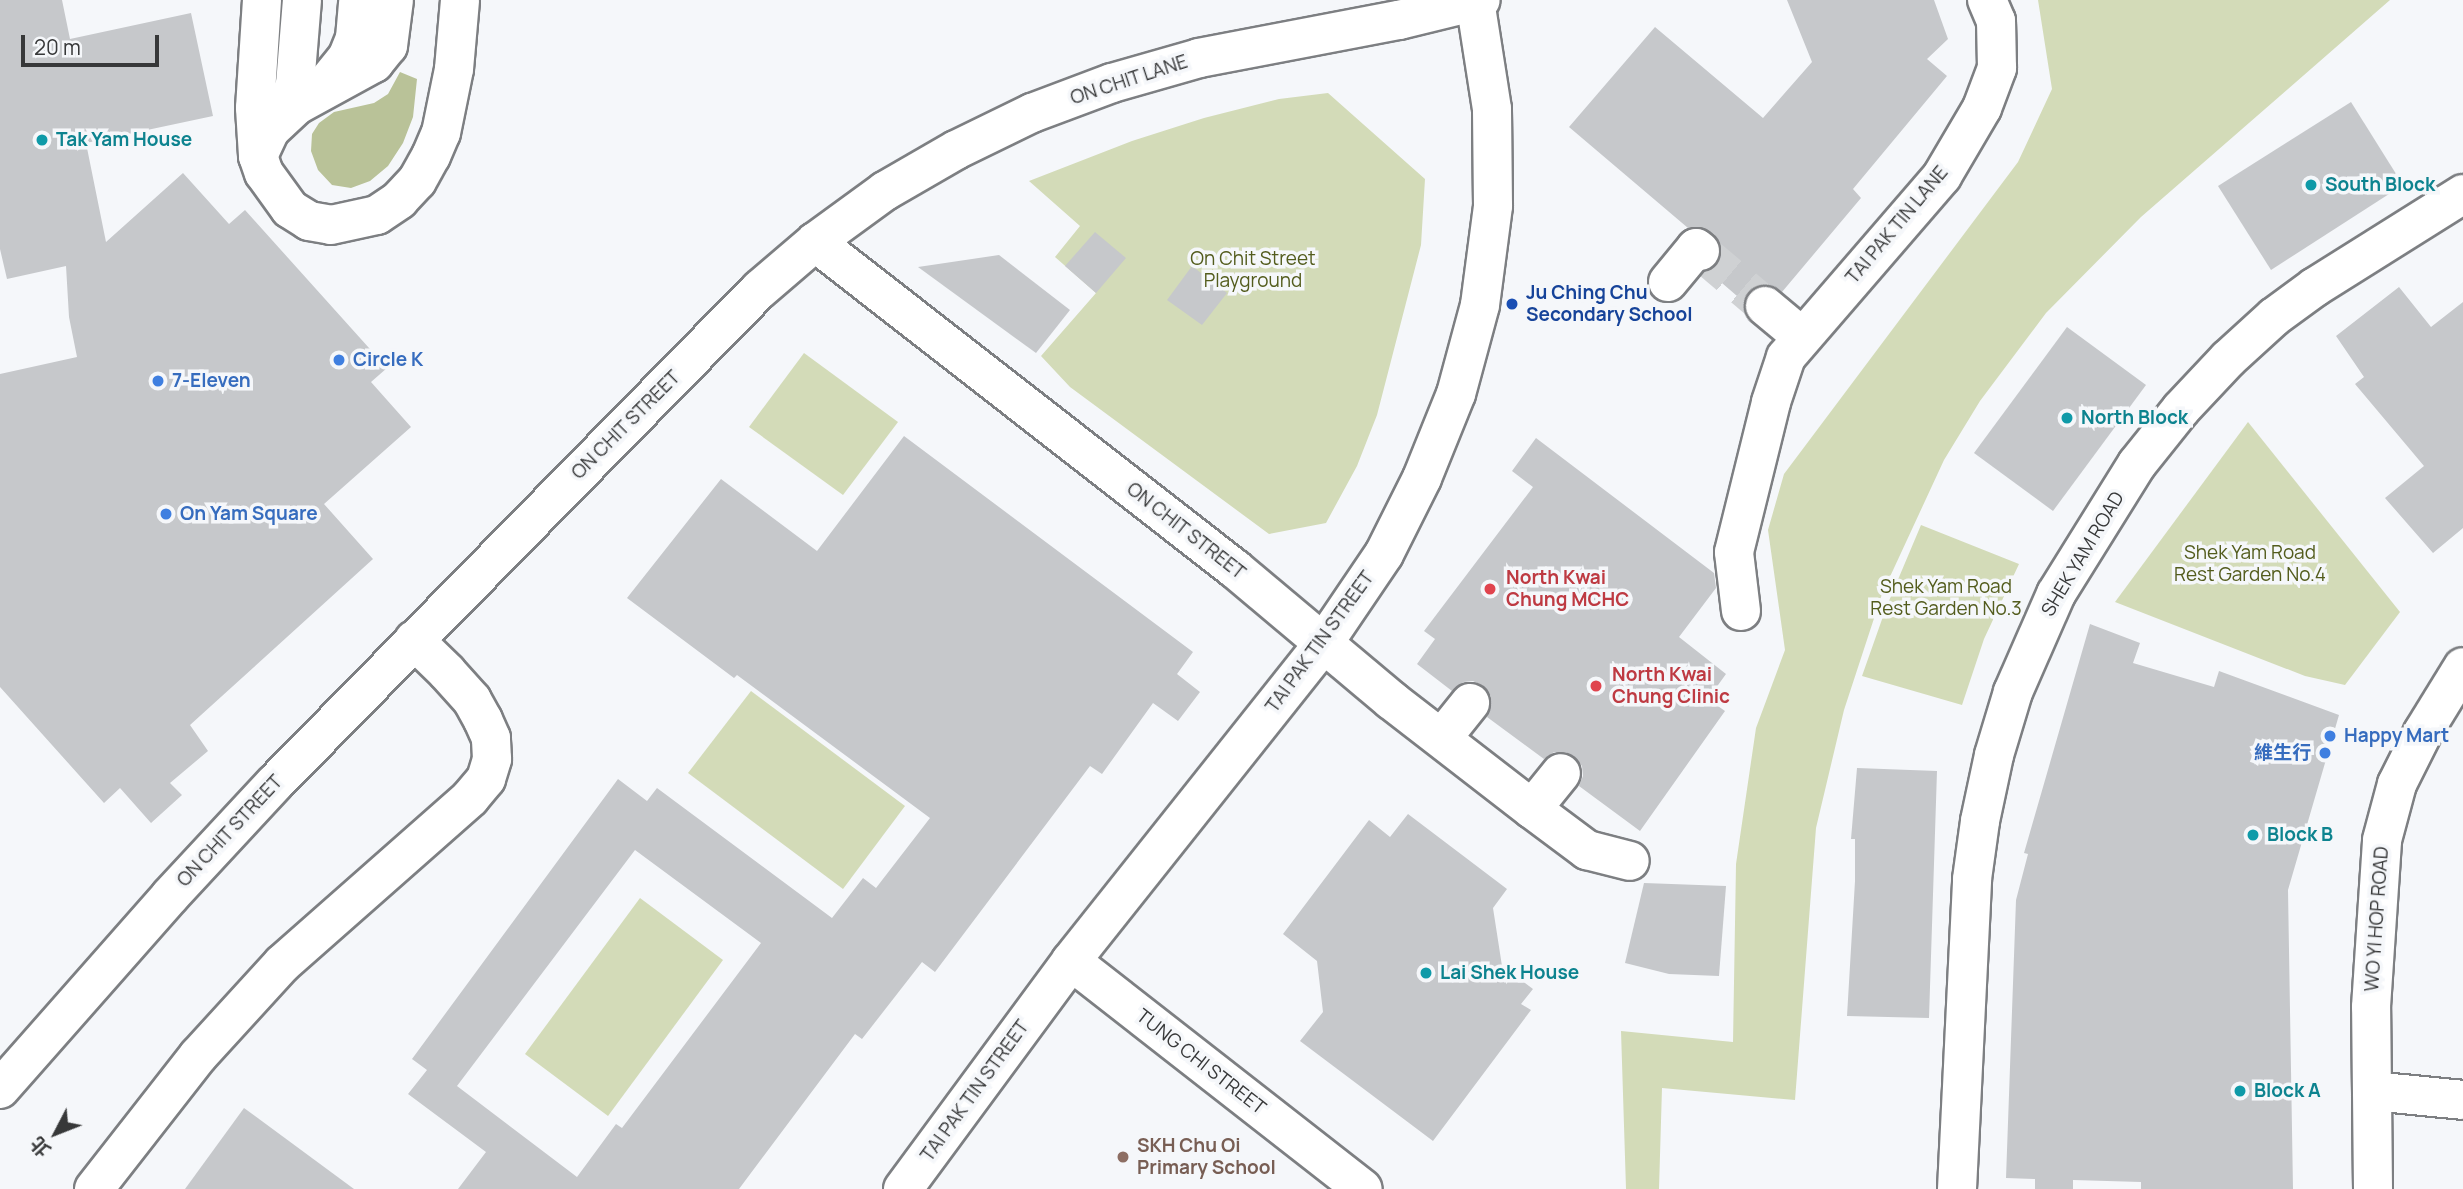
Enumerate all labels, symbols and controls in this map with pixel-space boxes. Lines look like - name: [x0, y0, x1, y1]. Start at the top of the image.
- scale bar: [24, 21, 163, 65]
- text: 20 m: [34, 33, 81, 61]
- street label: ON CHIT LANE: [1067, 50, 1191, 110]
- place label: Tak Yam House: [56, 129, 192, 151]
- marker: Tak Yam House: [34, 132, 50, 148]
- street label: TAI PAK TIN LANE: [1841, 161, 1953, 289]
- place label: South Block: [2325, 174, 2435, 196]
- marker: South Block: [2303, 177, 2319, 193]
- park label: On Chit Street Playground: [1190, 248, 1316, 292]
- place label: Ju Ching Chu Secondary School: [1526, 282, 1693, 326]
- marker: Ju Ching Chu Secondary School: [1504, 296, 1520, 312]
- place label: Circle K: [353, 349, 423, 371]
- marker: Circle K: [331, 352, 347, 368]
- street label: ON CHIT STREET: [567, 366, 685, 484]
- place label: 7-Eleven: [172, 370, 251, 392]
- marker: 7-Eleven: [150, 373, 166, 389]
- place label: North Block: [2081, 407, 2188, 429]
- marker: North Block: [2059, 410, 2075, 426]
- street label: ON CHIT STREET: [1122, 477, 1250, 585]
- street label: SHEK YAM ROAD: [2037, 487, 2129, 621]
- place label: On Yam Square: [180, 503, 318, 525]
- marker: On Yam Square: [158, 506, 174, 522]
- park label: Shek Yam Road Rest Garden No.4: [2174, 542, 2326, 586]
- street label: TAI PAK TIN STREET: [1261, 567, 1379, 717]
- place label: North Kwai Chung MCHC: [1506, 567, 1629, 611]
- park label: Shek Yam Road Rest Garden No.3: [1870, 576, 2022, 620]
- marker: North Kwai Chung MCHC: [1480, 579, 1500, 599]
- place label: North Kwai Chung Clinic: [1612, 664, 1730, 708]
- marker: North Kwai Chung Clinic: [1586, 676, 1606, 696]
- place label: Happy Mart: [2344, 725, 2449, 747]
- marker: Happy Mart: [2322, 728, 2338, 744]
- place label: 維生行: [2254, 742, 2311, 764]
- marker: 維生行: [2317, 745, 2333, 761]
- street label: ON CHIT STREET: [172, 770, 288, 892]
- place label: Block B: [2267, 824, 2333, 846]
- marker: Block B: [2245, 827, 2261, 843]
- street label: WO YI HOP ROAD: [2361, 846, 2393, 992]
- place label: Lai Shek House: [1440, 962, 1579, 984]
- marker: Lai Shek House: [1418, 965, 1434, 981]
- street label: TUNG CHI STREET: [1132, 1004, 1270, 1120]
- street label: TAI PAK TIN STREET: [916, 1016, 1034, 1166]
- place label: Block A: [2254, 1080, 2321, 1102]
- marker: Block A: [2232, 1083, 2248, 1099]
- north arrow: [21, 1098, 91, 1168]
- text: 北: [24, 1131, 56, 1163]
- place label: SKH Chu Oi Primary School: [1137, 1135, 1276, 1179]
- marker: SKH Chu Oi Primary School: [1115, 1149, 1131, 1165]

